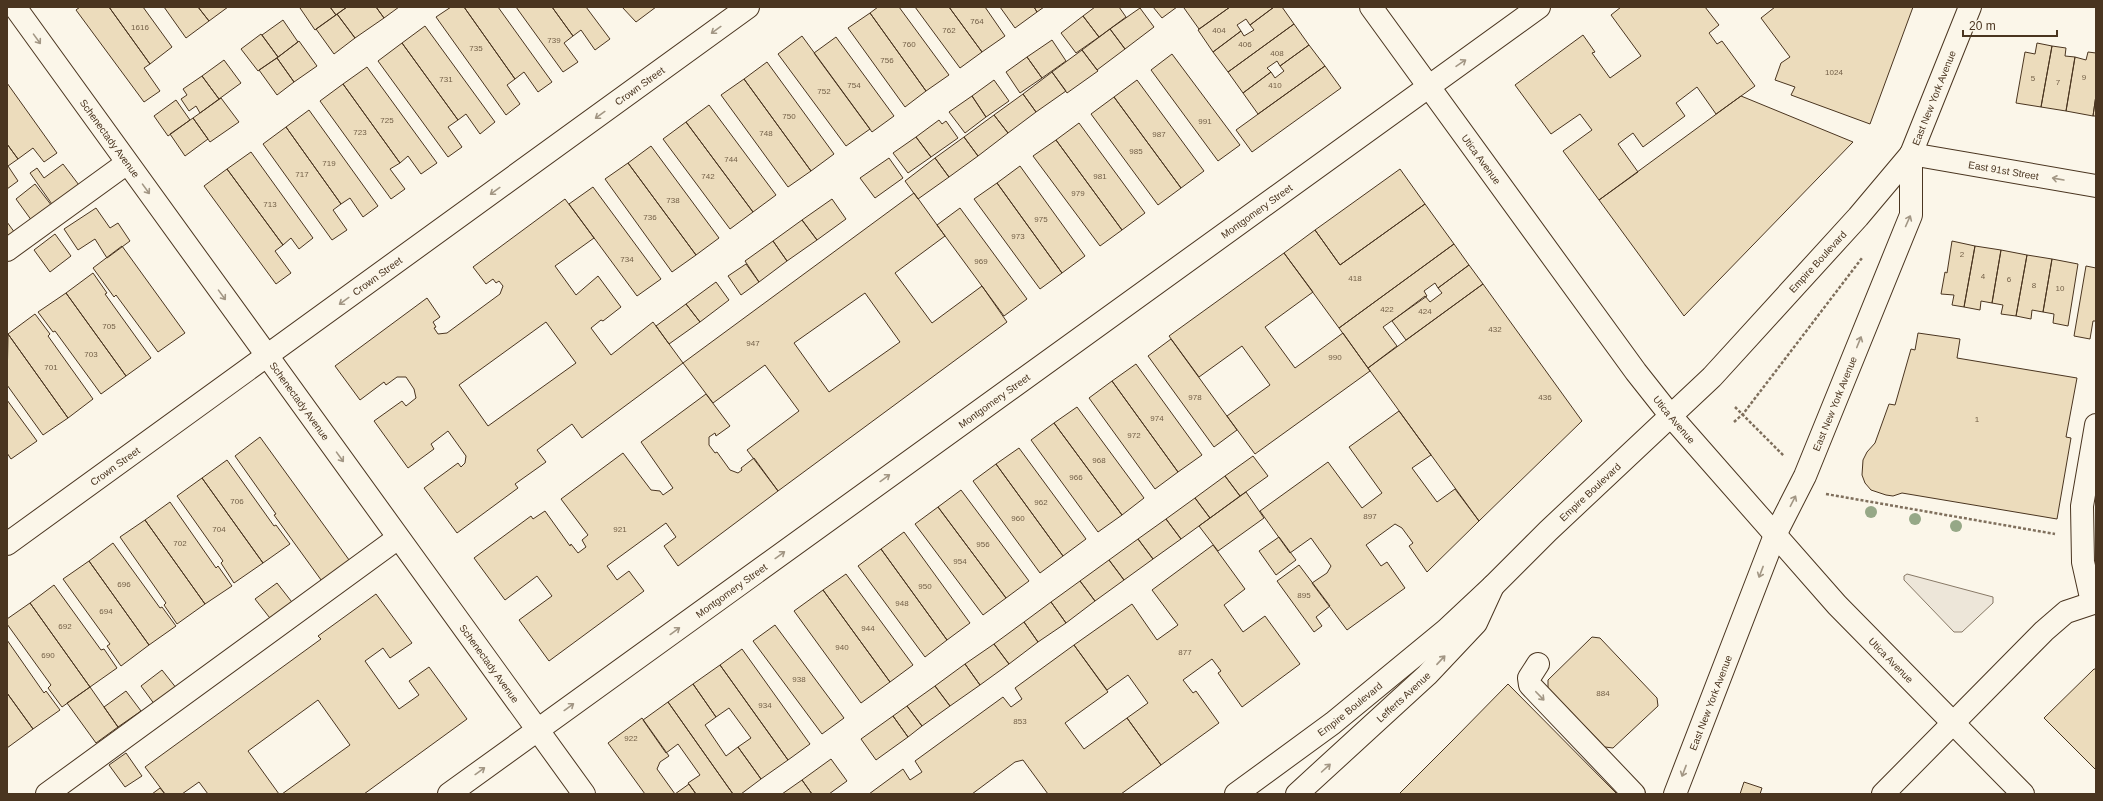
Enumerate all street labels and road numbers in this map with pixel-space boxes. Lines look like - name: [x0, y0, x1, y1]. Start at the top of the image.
- street label: East New York Avenue: [1910, 49, 1958, 147]
- street label: Crown Street: [613, 64, 666, 107]
- street label: Schenectady Avenue: [78, 97, 142, 180]
- street label: Utica Avenue: [1460, 132, 1503, 187]
- street label: East 91st Street: [1968, 159, 2040, 182]
- street label: Montgomery Street: [1219, 181, 1294, 240]
- street label: Empire Boulevard: [1786, 228, 1848, 295]
- street label: Crown Street: [350, 254, 404, 297]
- street label: East New York Avenue: [1810, 354, 1859, 452]
- street label: Schenectady Avenue: [268, 360, 332, 442]
- street label: Montgomery Street: [956, 371, 1032, 430]
- street label: Utica Avenue: [1651, 393, 1698, 446]
- street label: Crown Street: [88, 444, 142, 488]
- street label: Empire Boulevard: [1557, 461, 1623, 523]
- street label: Montgomery Street: [693, 561, 769, 620]
- street label: Schenectady Avenue: [458, 622, 522, 705]
- street label: Utica Avenue: [1867, 635, 1916, 685]
- street label: East New York Avenue: [1687, 653, 1734, 752]
- street label: Lefferts Avenue: [1374, 669, 1433, 724]
- street label: Empire Boulevard: [1315, 680, 1384, 738]

